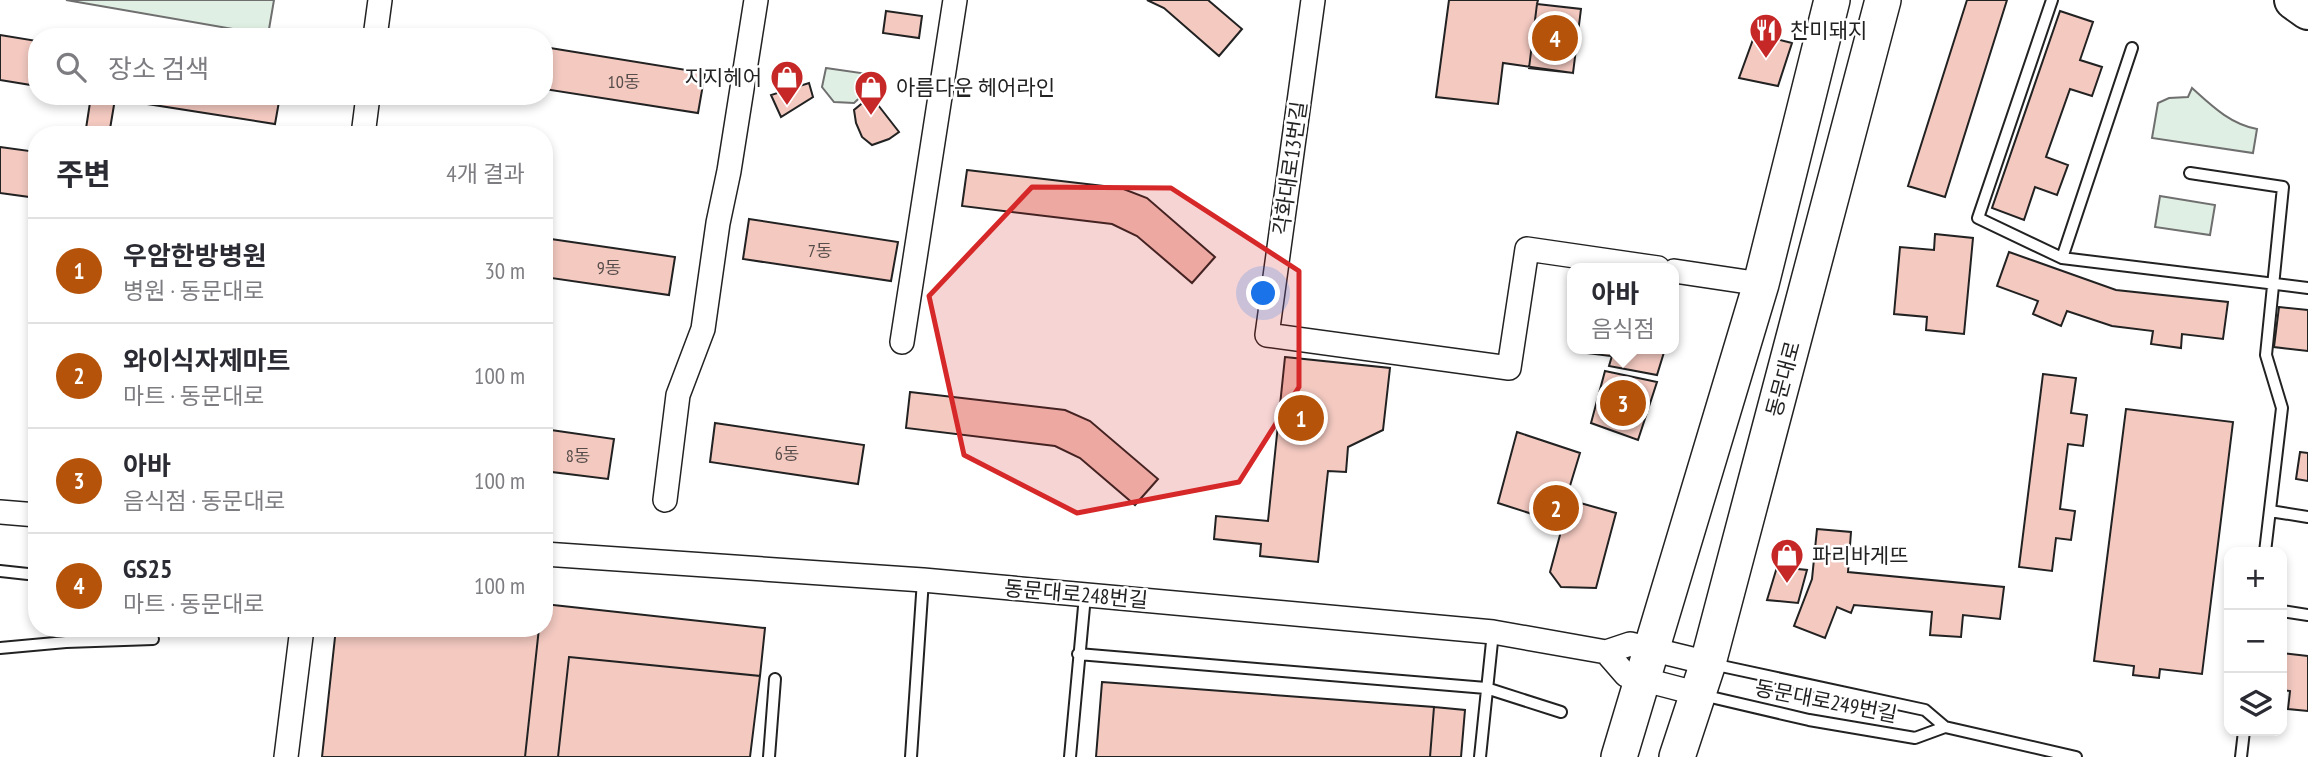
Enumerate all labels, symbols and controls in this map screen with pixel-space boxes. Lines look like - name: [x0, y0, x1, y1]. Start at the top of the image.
- restaurant icon: 찬미돼지: [1747, 11, 1785, 60]
- pin: 4: [1532, 12, 1578, 64]
- place label: 찬미돼지: [1790, 17, 1867, 44]
- search box: [28, 28, 553, 105]
- icon: search: [52, 48, 90, 86]
- text: 장소 검색: [108, 52, 209, 85]
- shop icon: 지지헤어: [768, 58, 806, 107]
- place label: 지지헤어: [685, 64, 762, 91]
- shop icon: 아름다운 헤어라인: [852, 68, 890, 117]
- house number: 10동: [608, 70, 640, 93]
- place label: 아름다운 헤어라인: [896, 74, 1055, 101]
- street label: 각화대로13번길: [1267, 99, 1313, 237]
- text: 주변: [56, 154, 111, 193]
- text: 4개 결과: [446, 159, 525, 188]
- text: 우암한방병원: [123, 239, 267, 272]
- house number: 7동: [808, 239, 832, 262]
- text: 1: [74, 256, 85, 285]
- text: 30 m: [484, 256, 525, 285]
- house number: 9동: [597, 256, 621, 279]
- popup: [1567, 263, 1679, 354]
- text: 병원 · 동문대로: [123, 276, 265, 305]
- your location: [1246, 276, 1280, 310]
- text: 아바: [1591, 277, 1639, 310]
- text: 음식점: [1591, 314, 1655, 343]
- street label: 동문대로: [1760, 338, 1806, 420]
- text: 와이식자제마트: [123, 344, 290, 377]
- text: 2: [74, 361, 85, 390]
- text: 100 m: [474, 361, 525, 390]
- pin: 3: [1600, 377, 1646, 429]
- text: 마트 · 동문대로: [123, 381, 265, 410]
- pin: 1: [1278, 392, 1324, 444]
- house number: 6동: [775, 442, 799, 465]
- house number: 8동: [566, 444, 590, 467]
- text: 아바: [123, 449, 171, 482]
- text: 3: [74, 466, 85, 495]
- text: 100 m: [474, 466, 525, 495]
- pin: 2: [1533, 482, 1579, 534]
- text: 음식점 · 동문대로: [123, 486, 286, 515]
- shop icon: 파리바게뜨: [1768, 536, 1806, 585]
- place label: 파리바게뜨: [1812, 542, 1909, 569]
- map controls: [2224, 547, 2287, 736]
- button: +: [2224, 547, 2287, 610]
- text: GS25: [123, 552, 172, 585]
- text: 4: [74, 571, 85, 600]
- text: 100 m: [474, 571, 525, 600]
- street label: 동문대로248번길: [1003, 574, 1149, 614]
- text: 마트 · 동문대로: [123, 589, 265, 618]
- button: −: [2224, 610, 2287, 673]
- button: layers: [2224, 673, 2287, 736]
- street label: 동문대로249번길: [1753, 674, 1899, 728]

